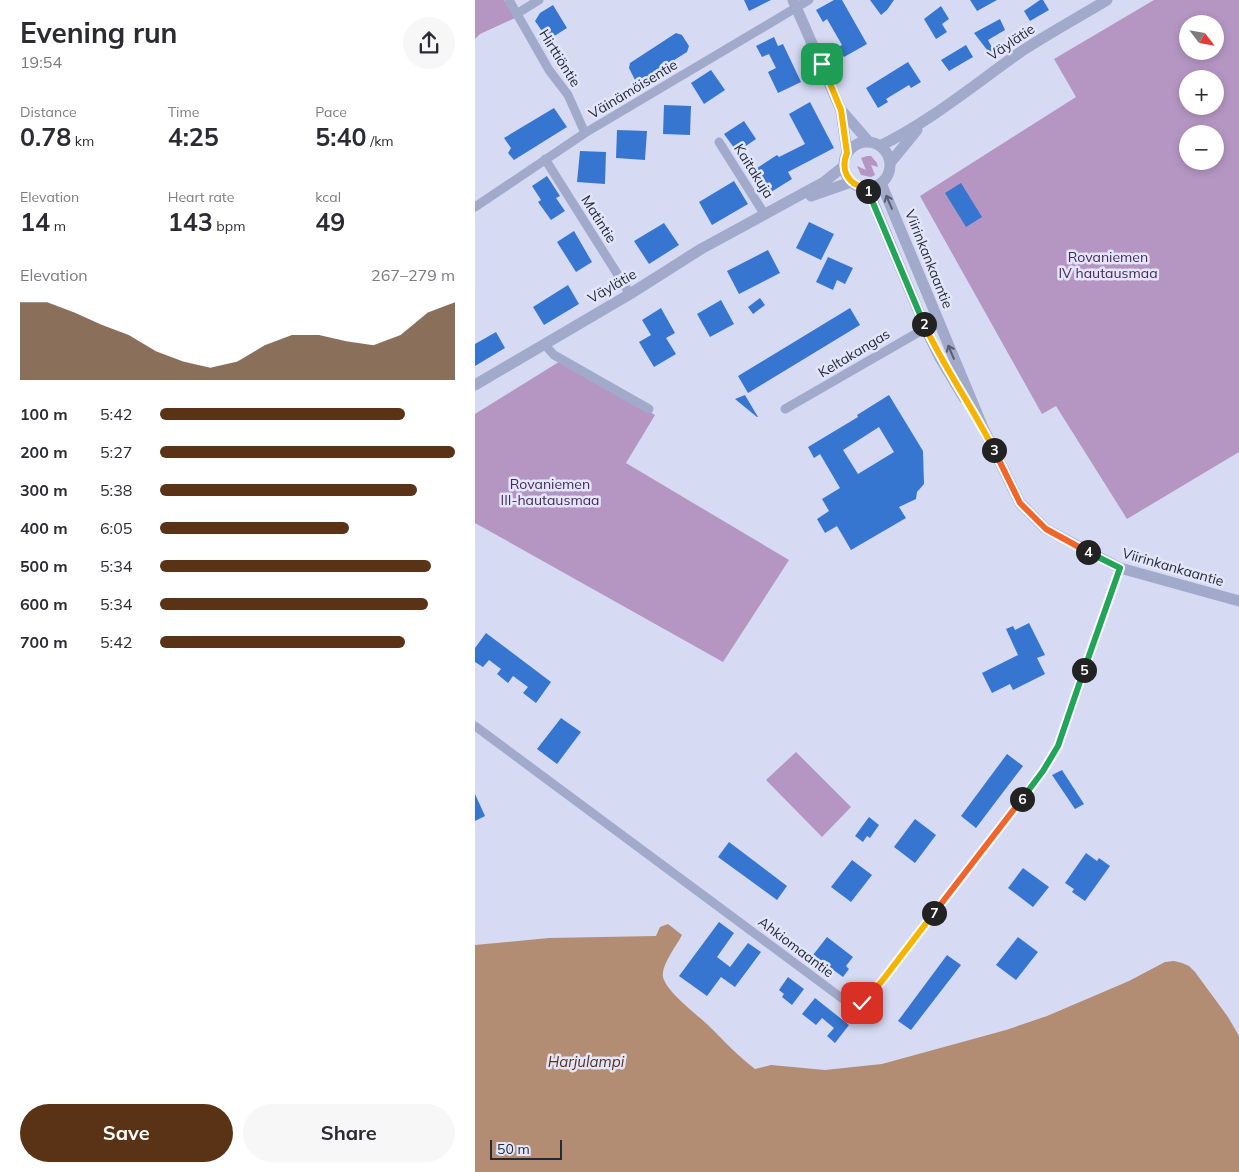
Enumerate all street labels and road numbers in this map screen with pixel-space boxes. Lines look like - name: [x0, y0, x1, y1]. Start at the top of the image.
- street label: Väylätie: [984, 20, 1038, 64]
- street label: Hirttiöntie: [535, 26, 585, 90]
- street label: Väinämöisentie: [585, 55, 681, 123]
- street label: Kaitakuja: [730, 140, 778, 202]
- street label: Matintie: [577, 192, 621, 246]
- street label: Viirinkankaantie: [901, 207, 957, 311]
- street label: Väylätie: [584, 265, 640, 307]
- street label: Keltakangas: [815, 325, 893, 381]
- street label: Viirinkankaantie: [1120, 544, 1226, 590]
- street label: Ahkiomaantie: [755, 913, 837, 981]

